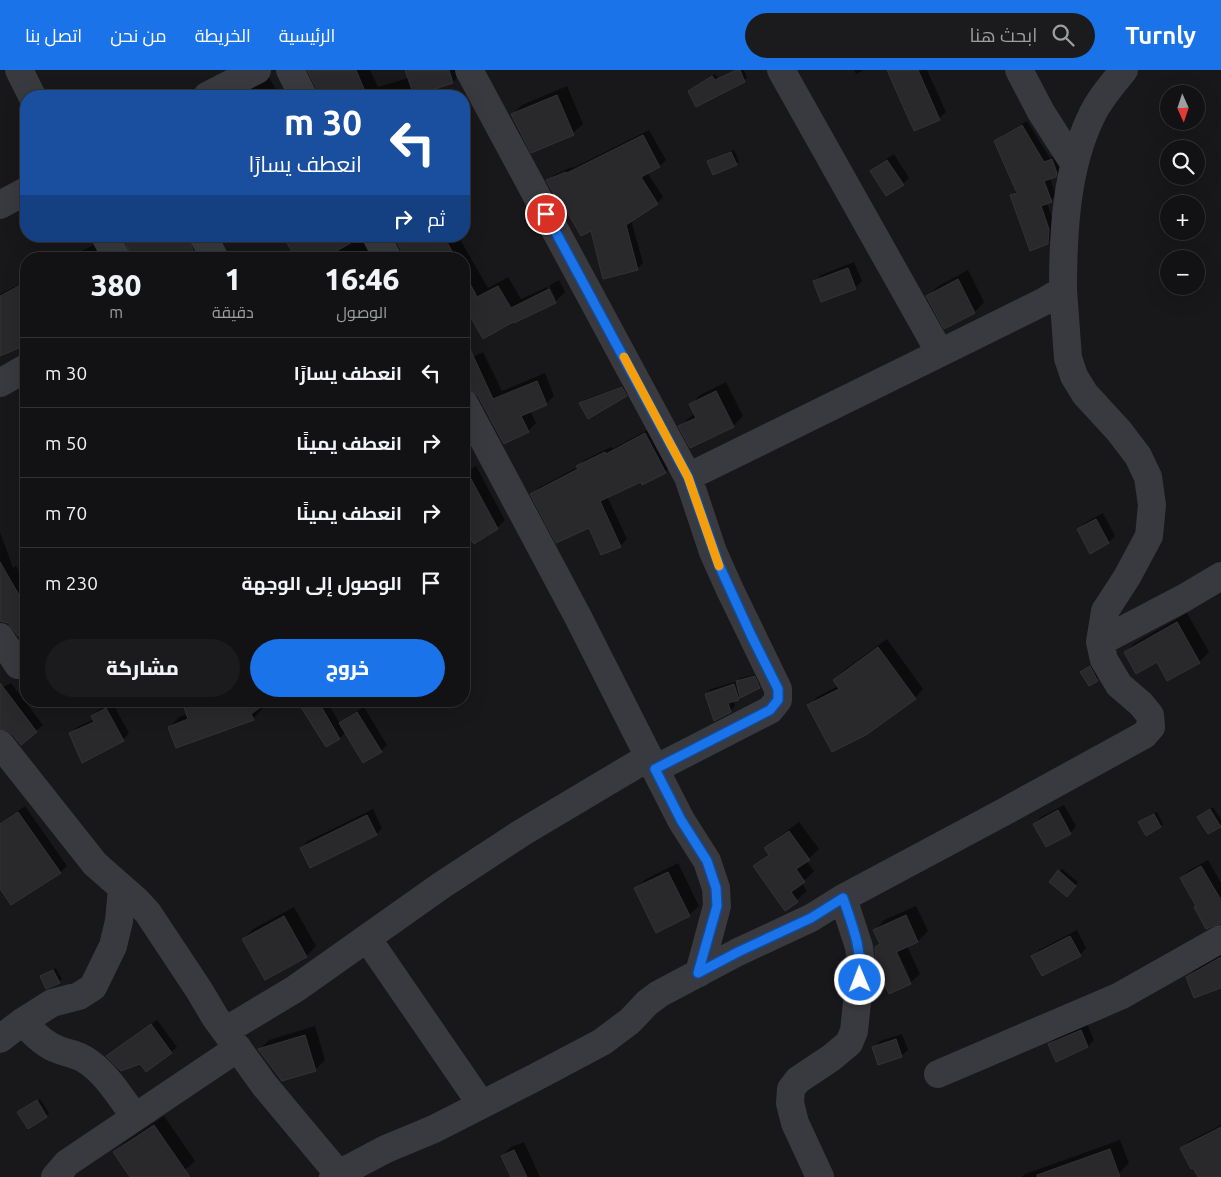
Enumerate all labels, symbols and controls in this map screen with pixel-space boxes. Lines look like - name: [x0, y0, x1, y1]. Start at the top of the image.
- search box: [745, 13, 1095, 58]
- icon: search: [1049, 21, 1077, 49]
- text: Turnly: [1125, 22, 1196, 49]
- text: ابحث هنا: [969, 24, 1037, 46]
- text: اتصل بنا: [25, 25, 82, 45]
- text: من نحن: [110, 25, 167, 45]
- text: الخريطة: [195, 25, 251, 45]
- text: الرئيسية: [279, 25, 335, 45]
- north arrow: [1160, 85, 1205, 130]
- map controls: [1160, 85, 1205, 295]
- text: 30 m: [284, 102, 362, 142]
- icon: left: [380, 110, 445, 175]
- button: search: [1160, 140, 1205, 185]
- text: انعطف يسارًا: [249, 151, 362, 176]
- pin: [525, 193, 567, 235]
- button: +: [1160, 195, 1205, 240]
- icon: arrive: [532, 200, 560, 228]
- icon: right: [389, 205, 417, 233]
- text: ثم: [427, 208, 445, 230]
- button: −: [1160, 250, 1205, 295]
- text: 1: [224, 262, 241, 296]
- text: 16:46: [324, 262, 399, 296]
- text: 380: [91, 268, 141, 302]
- text: m: [109, 303, 123, 321]
- text: دقيقة: [212, 303, 254, 321]
- text: الوصول: [336, 303, 387, 321]
- icon: left: [417, 359, 445, 387]
- text: 30 m: [45, 362, 87, 384]
- text: انعطف يسارًا: [294, 362, 402, 384]
- icon: right: [417, 429, 445, 457]
- text: 50 m: [45, 432, 87, 454]
- text: انعطف يمينًا: [296, 432, 402, 454]
- icon: right: [417, 499, 445, 527]
- text: 70 m: [45, 502, 87, 524]
- text: انعطف يمينًا: [296, 502, 402, 524]
- icon: arrive: [417, 569, 445, 597]
- text: 230 m: [45, 572, 98, 594]
- text: الوصول إلى الوجهة: [242, 572, 402, 594]
- button: مشاركة: [45, 639, 240, 697]
- button: خروج: [250, 639, 445, 697]
- position arrow: [833, 953, 885, 1005]

